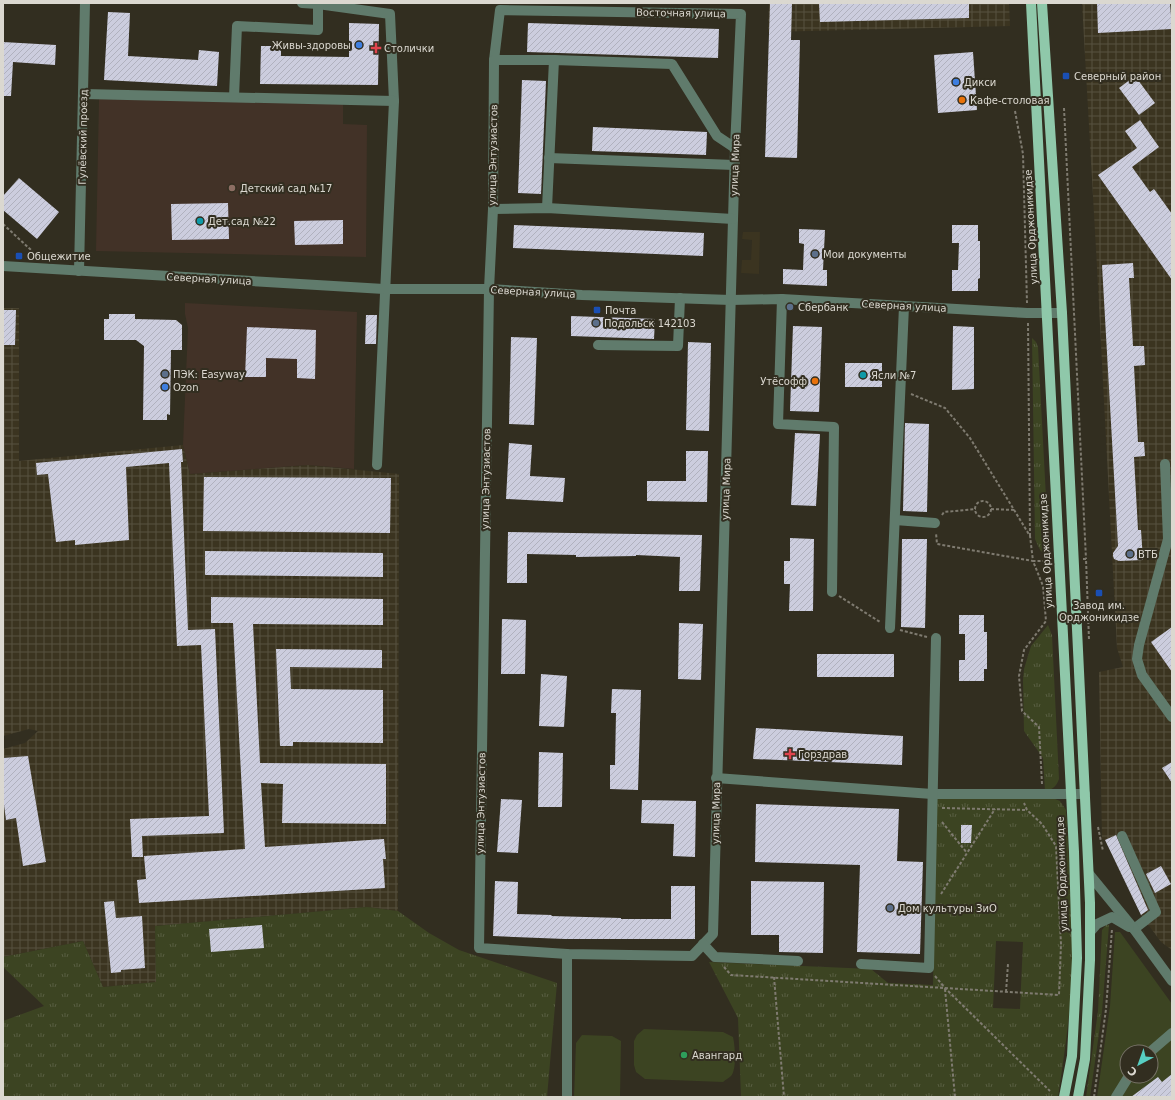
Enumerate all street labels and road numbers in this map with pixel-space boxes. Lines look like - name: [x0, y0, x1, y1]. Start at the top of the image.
- street label: Восточная улица: [636, 7, 726, 19]
- street label: Гулёвский проезд: [77, 89, 89, 185]
- street label: улица Энтузиастов: [487, 104, 499, 206]
- street label: улица Мира: [728, 134, 742, 196]
- street label: улица Орджоникидзе: [1022, 169, 1040, 285]
- street label: Северная улица: [166, 271, 252, 287]
- street label: Северная улица: [490, 284, 576, 300]
- street label: Северная улица: [861, 298, 947, 314]
- street label: улица Энтузиастов: [480, 428, 492, 530]
- street label: улица Мира: [719, 458, 733, 520]
- street label: улица Орджоникидзе: [1037, 493, 1055, 609]
- street label: улица Энтузиастов: [475, 752, 487, 854]
- street label: улица Мира: [710, 782, 722, 844]
- street label: улица Орджоникидзе: [1054, 816, 1070, 932]

